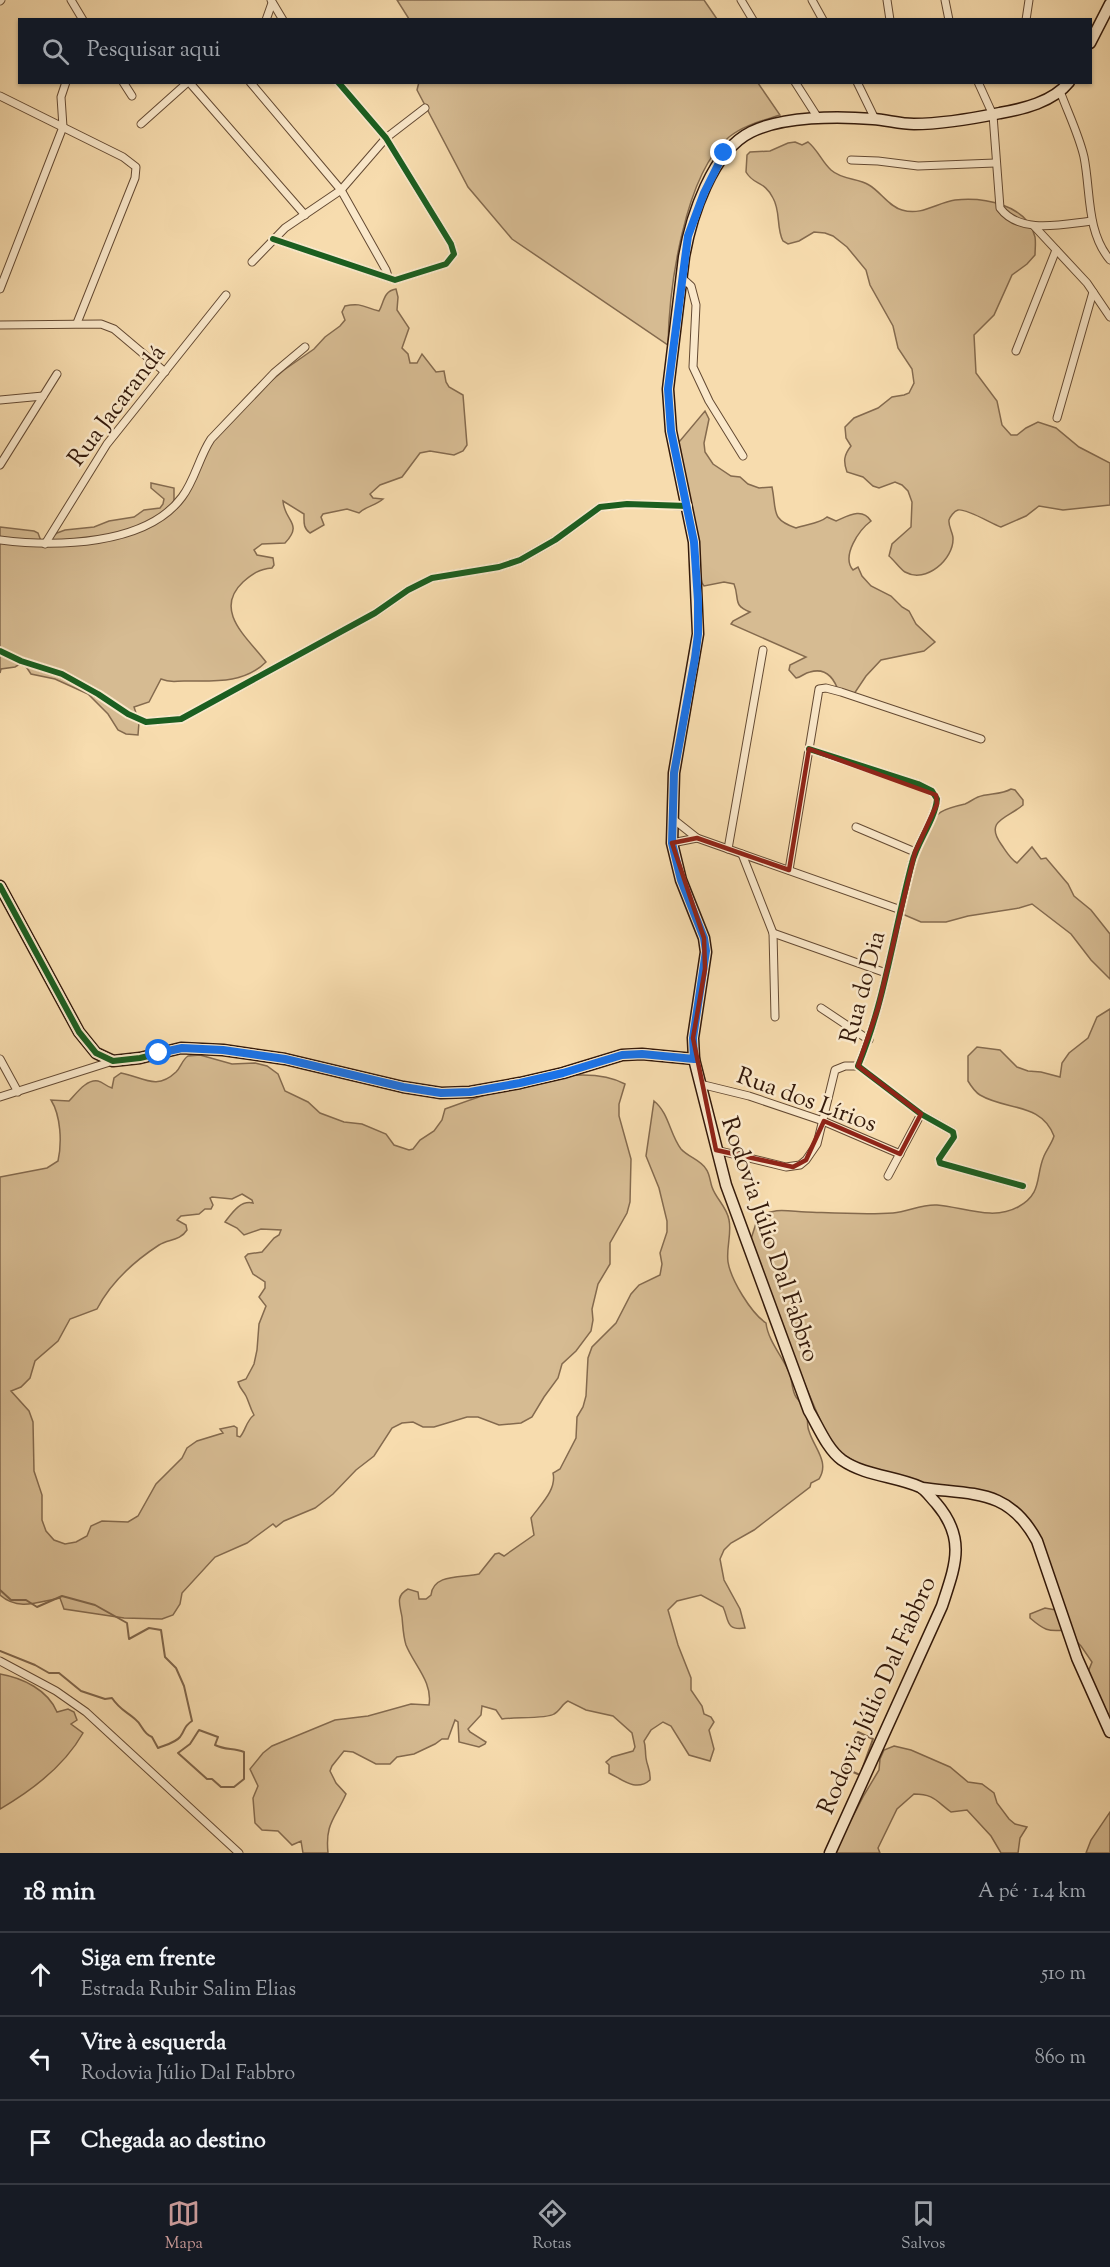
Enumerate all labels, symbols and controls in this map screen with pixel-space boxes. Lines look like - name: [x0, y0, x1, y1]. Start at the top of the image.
- search box: [18, 18, 1092, 84]
- icon: search: [39, 35, 72, 68]
- text: Pesquisar aqui: [87, 35, 221, 67]
- route end: [710, 139, 736, 165]
- street label: Rua Jacarandá: [61, 338, 175, 474]
- street label: Rua do Dia: [833, 928, 895, 1047]
- route start: [145, 1039, 171, 1065]
- street label: Rua dos Lírios: [731, 1060, 881, 1142]
- street label: Rodovia Júlio Dal Fabbro: [711, 1113, 827, 1367]
- street label: Rodovia Júlio Dal Fabbro: [810, 1571, 946, 1820]
- text: 18 min: [24, 1874, 96, 1911]
- text: A pé · 1.4 km: [978, 1878, 1086, 1907]
- text: Siga em frente: [81, 1944, 216, 1976]
- icon: ahead: [24, 1958, 57, 1991]
- text: 510 m: [1041, 1960, 1086, 1989]
- text: Estrada Rubir Salim Elias: [81, 1976, 296, 2005]
- text: Vire à esquerda: [81, 2028, 226, 2060]
- icon: left: [24, 2042, 57, 2075]
- text: 860 m: [1035, 2044, 1086, 2073]
- text: Rodovia Júlio Dal Fabbro: [81, 2060, 295, 2089]
- icon: arrive: [24, 2126, 57, 2159]
- text: Chegada ao destino: [81, 2126, 266, 2158]
- tab: Mapa: [165, 2197, 203, 2256]
- tab: Rotas: [533, 2197, 571, 2256]
- tab: Salvos: [901, 2197, 945, 2256]

